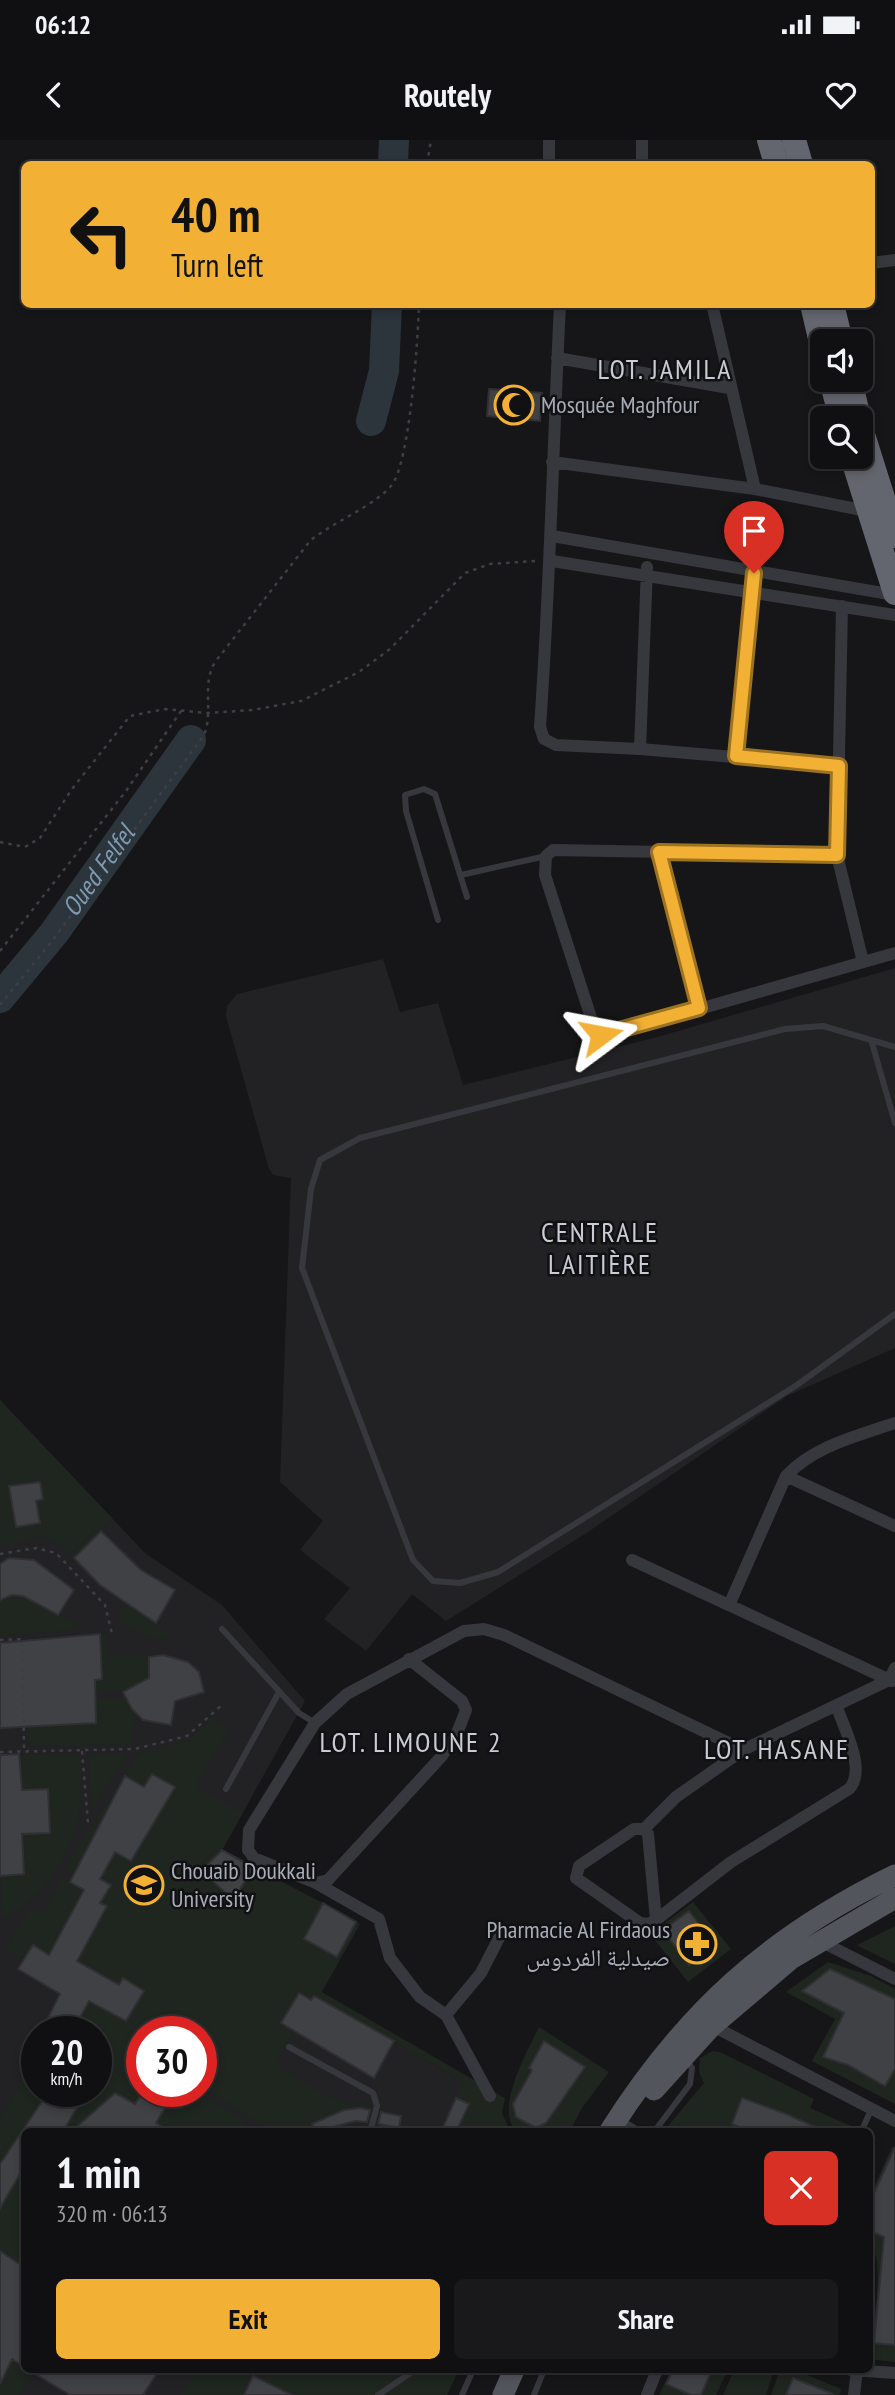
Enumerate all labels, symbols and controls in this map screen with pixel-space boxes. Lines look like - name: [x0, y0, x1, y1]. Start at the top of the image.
- text: 06:12: [35, 8, 91, 41]
- text: Routely: [404, 74, 491, 116]
- icon: back: [35, 76, 73, 114]
- icon: heart: [822, 76, 860, 114]
- text: 40 m: [171, 182, 260, 246]
- icon: left: [56, 189, 147, 280]
- text: Turn left: [171, 244, 263, 286]
- map controls: [810, 329, 873, 469]
- button: sound: [810, 329, 873, 392]
- district label: LOT. JAMILA: [597, 350, 733, 387]
- mosque icon: Mosquée Maghfour: [493, 384, 535, 426]
- place label: Mosquée Maghfour: [541, 389, 700, 420]
- button: search: [810, 406, 873, 469]
- pin: [724, 501, 784, 573]
- icon: arrive: [735, 512, 773, 550]
- water label: Oued Felfel: [54, 816, 143, 922]
- position arrow: [564, 998, 638, 1072]
- district label: CENTRALE LAITIÈRE: [541, 1213, 659, 1282]
- district label: LOT. LIMOUNE 2: [319, 1723, 503, 1760]
- district label: LOT. HASANE: [704, 1730, 850, 1767]
- place label: Chouaib Doukkali University: [171, 1855, 316, 1914]
- school or university icon: Chouaib Doukkali University: [123, 1864, 165, 1906]
- place label: Pharmacie Al Firdaous صيدلية الفردوس: [486, 1914, 670, 1973]
- pharmacy icon: Pharmacie Al Firdaous صيدلية الفردوس: [676, 1923, 718, 1965]
- speed limit sign: 30: [126, 2016, 217, 2107]
- text: 20: [50, 2029, 83, 2075]
- text: km/h: [51, 2067, 82, 2090]
- text: 1 min: [56, 2145, 141, 2200]
- button: close: [764, 2151, 838, 2225]
- text: 320 m · 06:13: [56, 2199, 168, 2228]
- button: Exit: [56, 2279, 440, 2359]
- button: Share: [454, 2279, 838, 2359]

